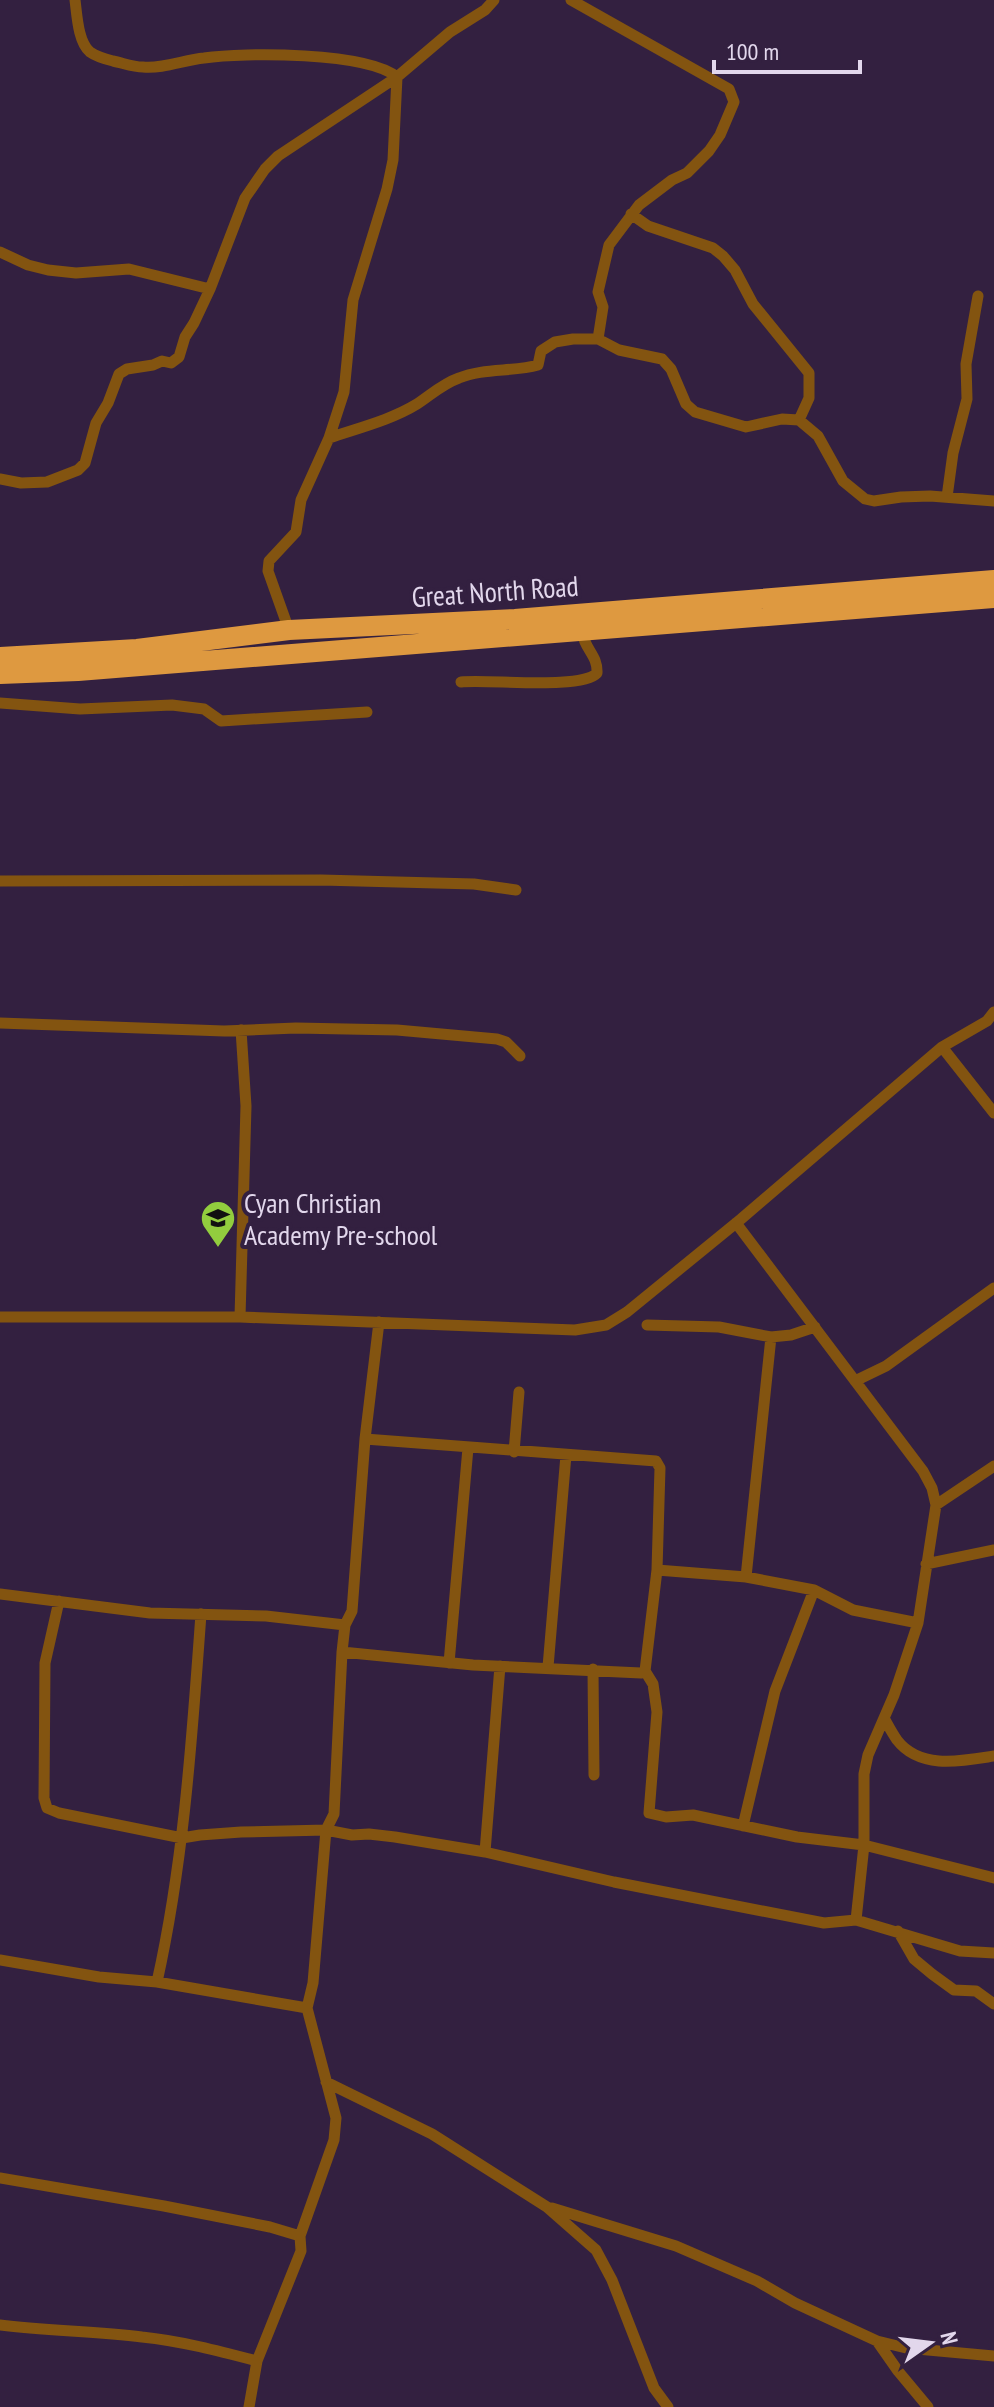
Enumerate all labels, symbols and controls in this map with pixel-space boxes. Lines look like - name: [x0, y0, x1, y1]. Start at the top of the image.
- scale bar: [714, 24, 860, 74]
- text: 100 m: [726, 36, 779, 67]
- street label: Great North Road: [410, 567, 580, 615]
- place label: Cyan Christian Academy Pre-school: [244, 1184, 438, 1253]
- school or university icon: Cyan Christian Academy Pre-school: [199, 1199, 237, 1249]
- north arrow: [890, 2303, 970, 2383]
- text: N: [934, 2329, 964, 2347]

